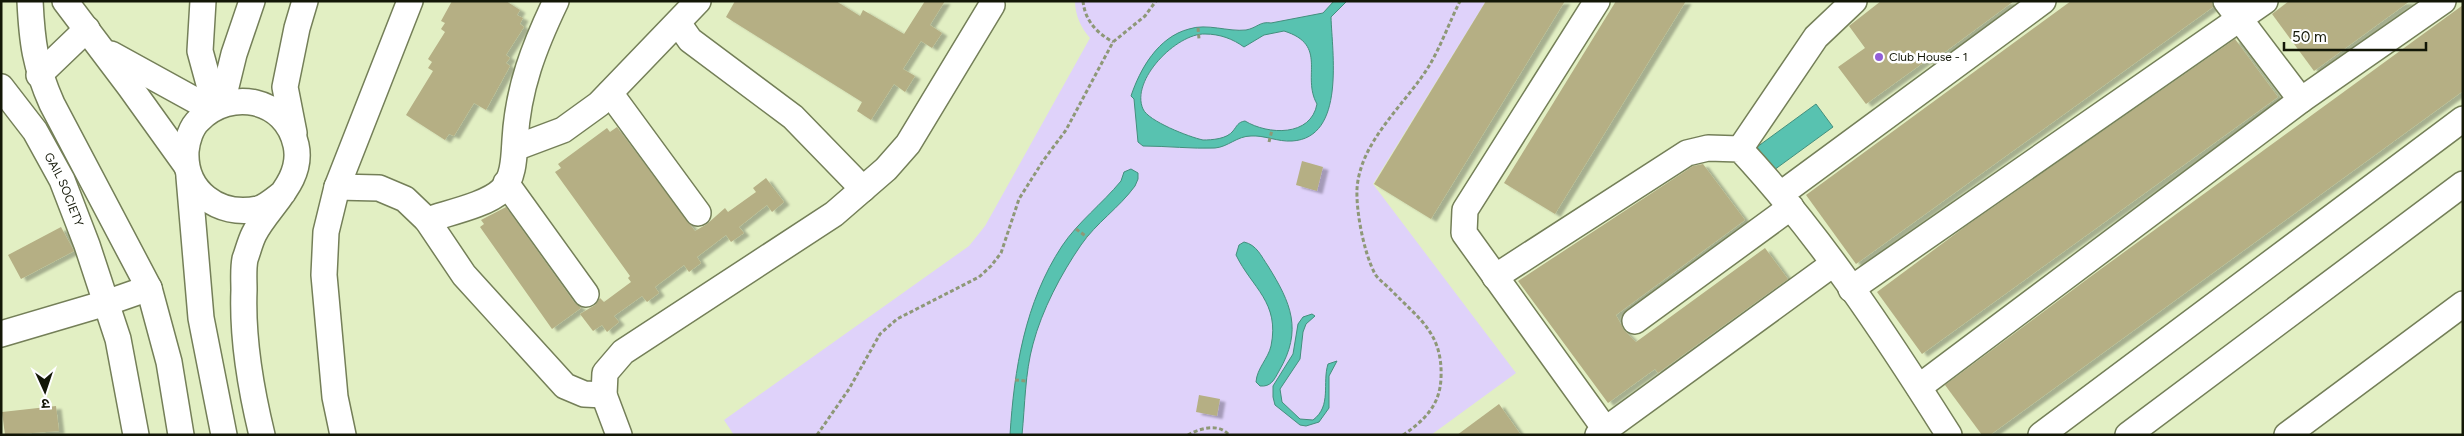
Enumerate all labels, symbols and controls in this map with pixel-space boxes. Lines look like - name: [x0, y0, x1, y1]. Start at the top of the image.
- scale bar: [2284, 20, 2426, 52]
- text: 50 m: [2292, 28, 2327, 46]
- place label: Club House - 1: [1889, 50, 1968, 64]
- marker: Club House - 1: [1873, 51, 1885, 63]
- street label: GAIL SOCIETY: [41, 150, 86, 229]
- north arrow: [20, 366, 70, 416]
- text: उ: [40, 395, 50, 412]

